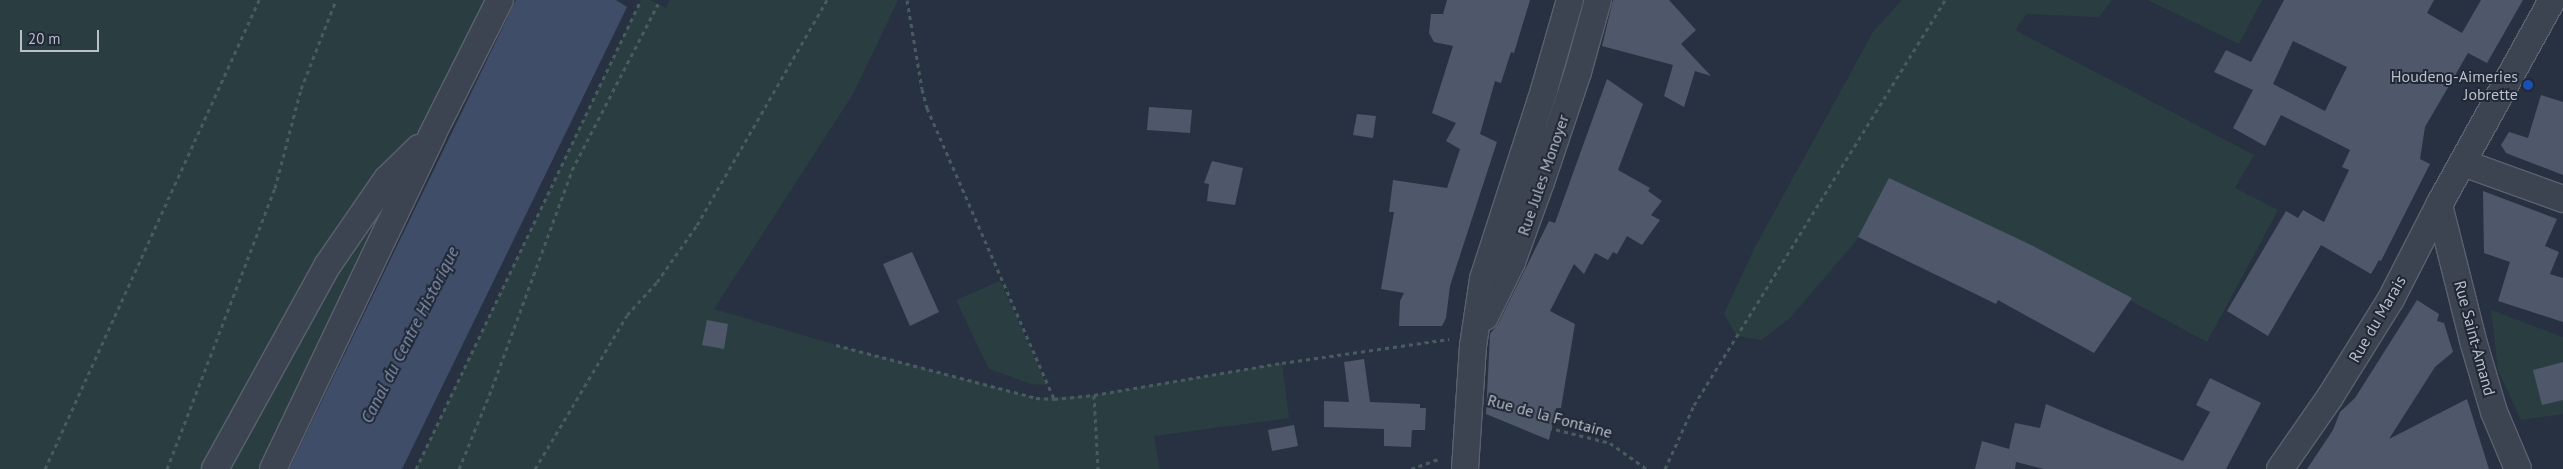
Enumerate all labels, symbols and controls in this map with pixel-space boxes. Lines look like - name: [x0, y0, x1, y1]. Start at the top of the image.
- scale bar: [22, 20, 101, 52]
- text: 20 m: [28, 29, 61, 48]
- place label: Houdeng-Aimeries Jobrette: [2391, 66, 2518, 104]
- marker: Houdeng-Aimeries Jobrette: [2522, 79, 2534, 91]
- street label: Rue Jules Monoyer: [1513, 112, 1573, 238]
- water label: Canal du Centre Historique: [356, 243, 464, 427]
- street label: Rue du Marais: [2344, 272, 2410, 366]
- street label: Rue Saint-Amand: [2450, 278, 2500, 398]
- street label: Rue de la Fontaine: [1486, 390, 1614, 442]

